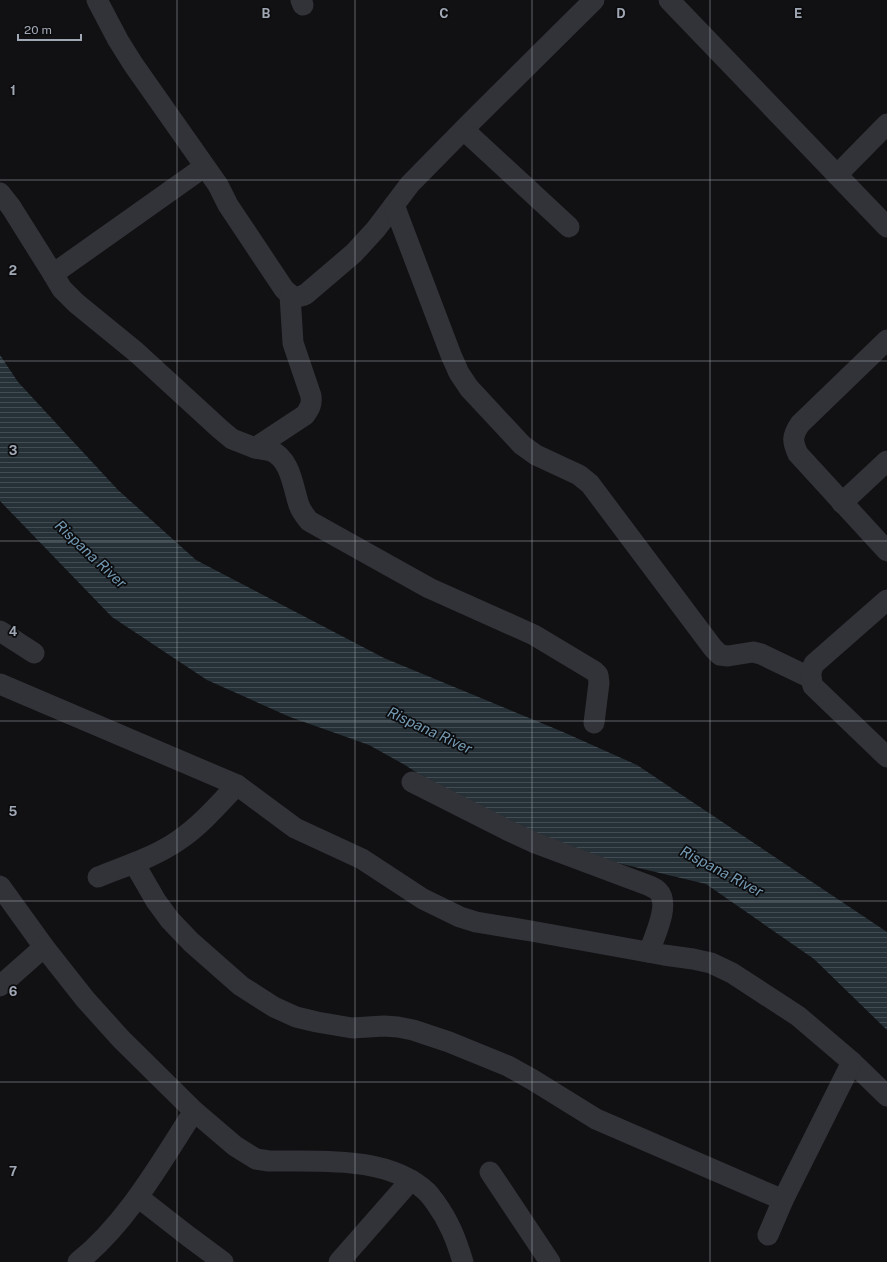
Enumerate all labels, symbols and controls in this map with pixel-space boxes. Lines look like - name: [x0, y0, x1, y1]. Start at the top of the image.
- text: B: [262, 6, 271, 21]
- text: C: [439, 6, 449, 21]
- text: D: [616, 6, 626, 21]
- text: E: [794, 6, 802, 21]
- scale bar: [18, 16, 81, 42]
- text: 20 m: [24, 23, 52, 37]
- text: 1: [10, 83, 16, 98]
- text: 2: [9, 263, 17, 278]
- text: 3: [9, 443, 18, 458]
- water label: Rispana River: [52, 517, 130, 592]
- text: 4: [9, 624, 18, 639]
- water label: Rispana River: [385, 703, 475, 757]
- text: 5: [9, 804, 18, 819]
- water label: Rispana River: [678, 842, 767, 900]
- text: 6: [9, 984, 18, 999]
- text: 7: [9, 1164, 17, 1179]

